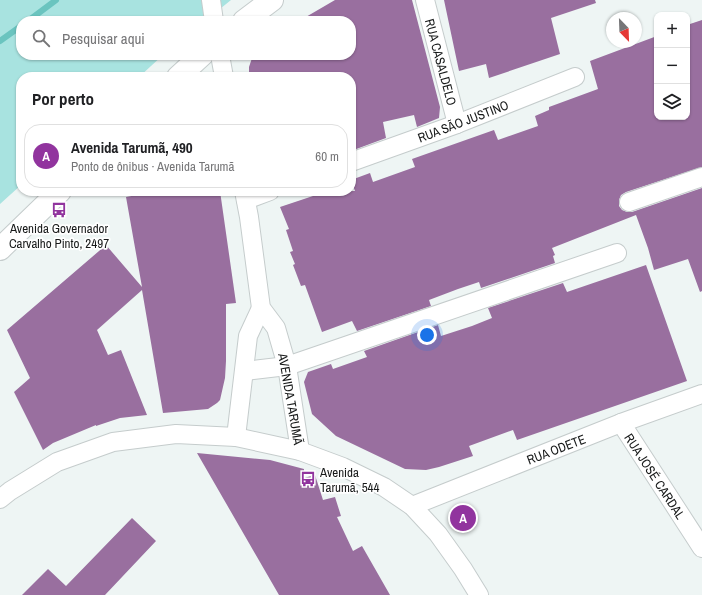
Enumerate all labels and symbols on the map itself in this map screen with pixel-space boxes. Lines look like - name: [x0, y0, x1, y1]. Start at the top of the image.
- north arrow: [606, 12, 642, 48]
- street label: RUA CASALDELO: [421, 17, 460, 107]
- street label: RUA SÃO JUSTINO: [415, 96, 511, 147]
- bus stop icon: Avenida Governador Carvalho Pinto, 2497: [50, 201, 68, 219]
- place label: Avenida Governador Carvalho Pinto, 2497: [9, 220, 109, 252]
- your location: [417, 325, 437, 345]
- street label: AVENIDA TARUMÃ: [274, 351, 307, 447]
- street label: RUA ODETE: [524, 430, 588, 468]
- street label: RUA JOSÉ CARDAL: [621, 430, 689, 522]
- place label: Avenida Tarumã, 544: [319, 464, 380, 496]
- bus stop icon: Avenida Tarumã, 544: [299, 470, 317, 488]
- pin: A: [450, 503, 476, 533]

